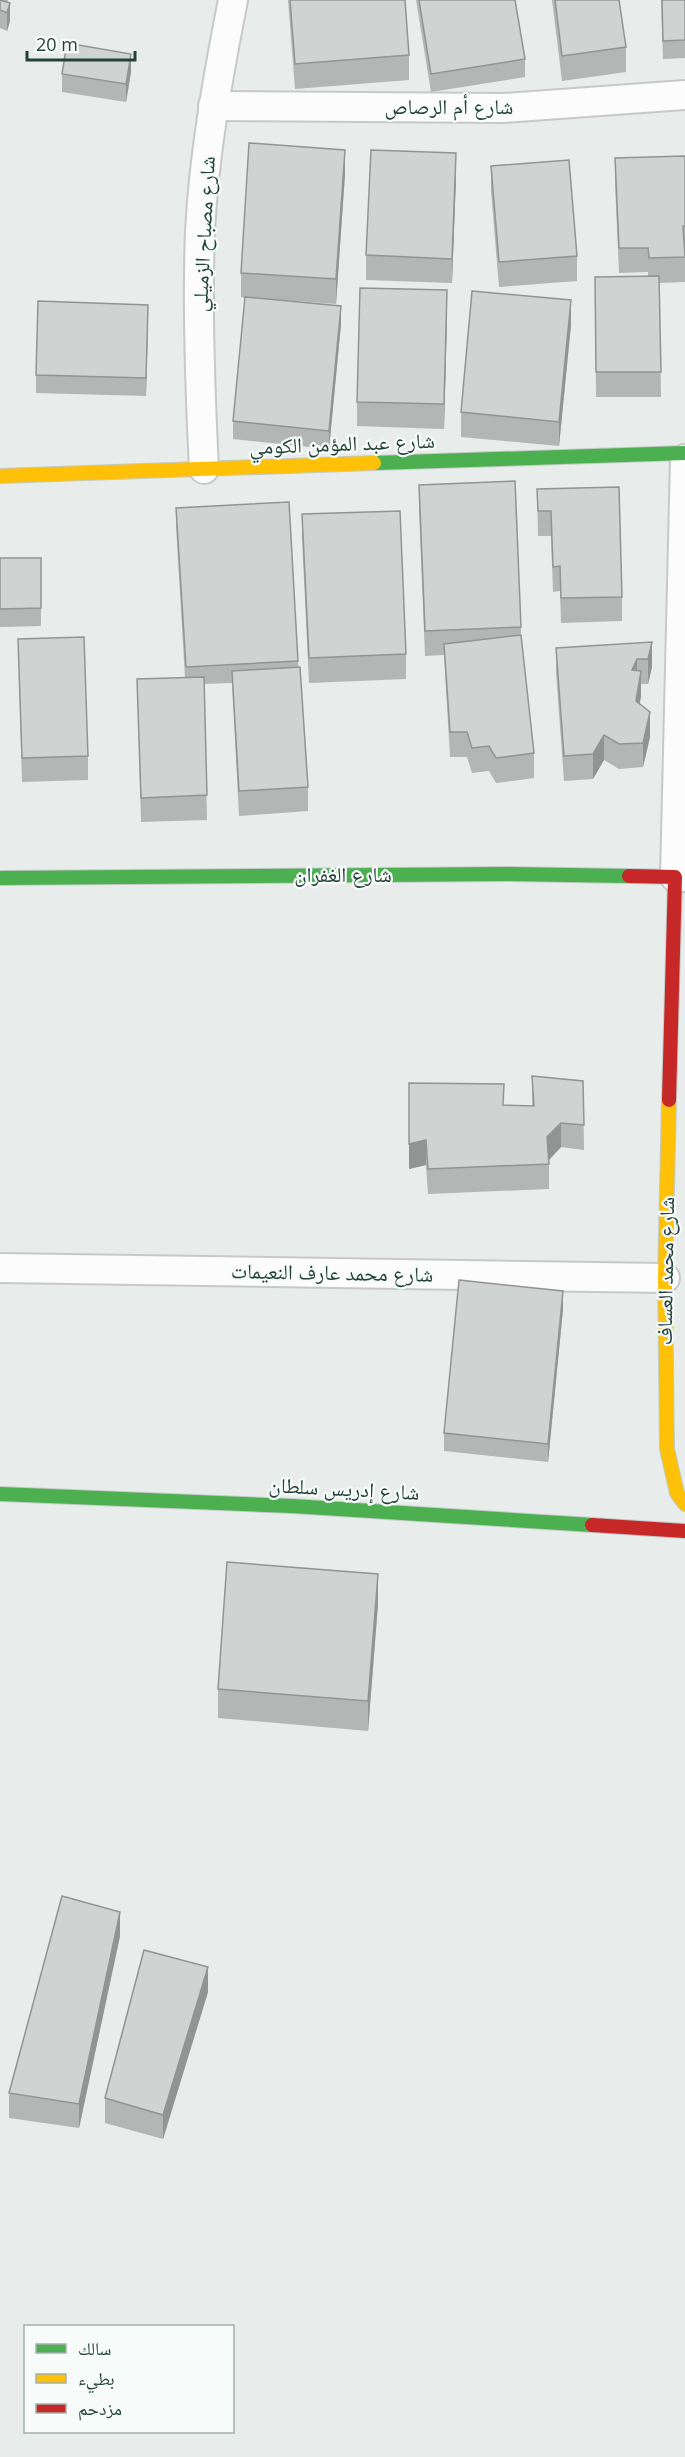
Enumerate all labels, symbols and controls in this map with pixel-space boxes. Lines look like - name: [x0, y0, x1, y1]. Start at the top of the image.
- scale bar: [27, 24, 135, 62]
- text: 20 m: [36, 32, 78, 56]
- street label: شارع أم الرصاص: [385, 92, 513, 121]
- street label: شارع مصباح الزميلي: [185, 155, 224, 313]
- street label: شارع عبد المؤمن الكومي: [249, 426, 435, 464]
- street label: شارع الغفران: [294, 860, 392, 888]
- street label: شارع محمد العساف: [650, 1197, 680, 1345]
- street label: شارع محمد عارف النعيمات: [231, 1256, 433, 1288]
- street label: شارع إدريس سلطان: [268, 1470, 420, 1507]
- legend: [24, 2325, 234, 2433]
- text: سالك: [78, 2336, 111, 2360]
- text: بطيء: [78, 2366, 115, 2394]
- text: مزدحم: [78, 2396, 122, 2421]

